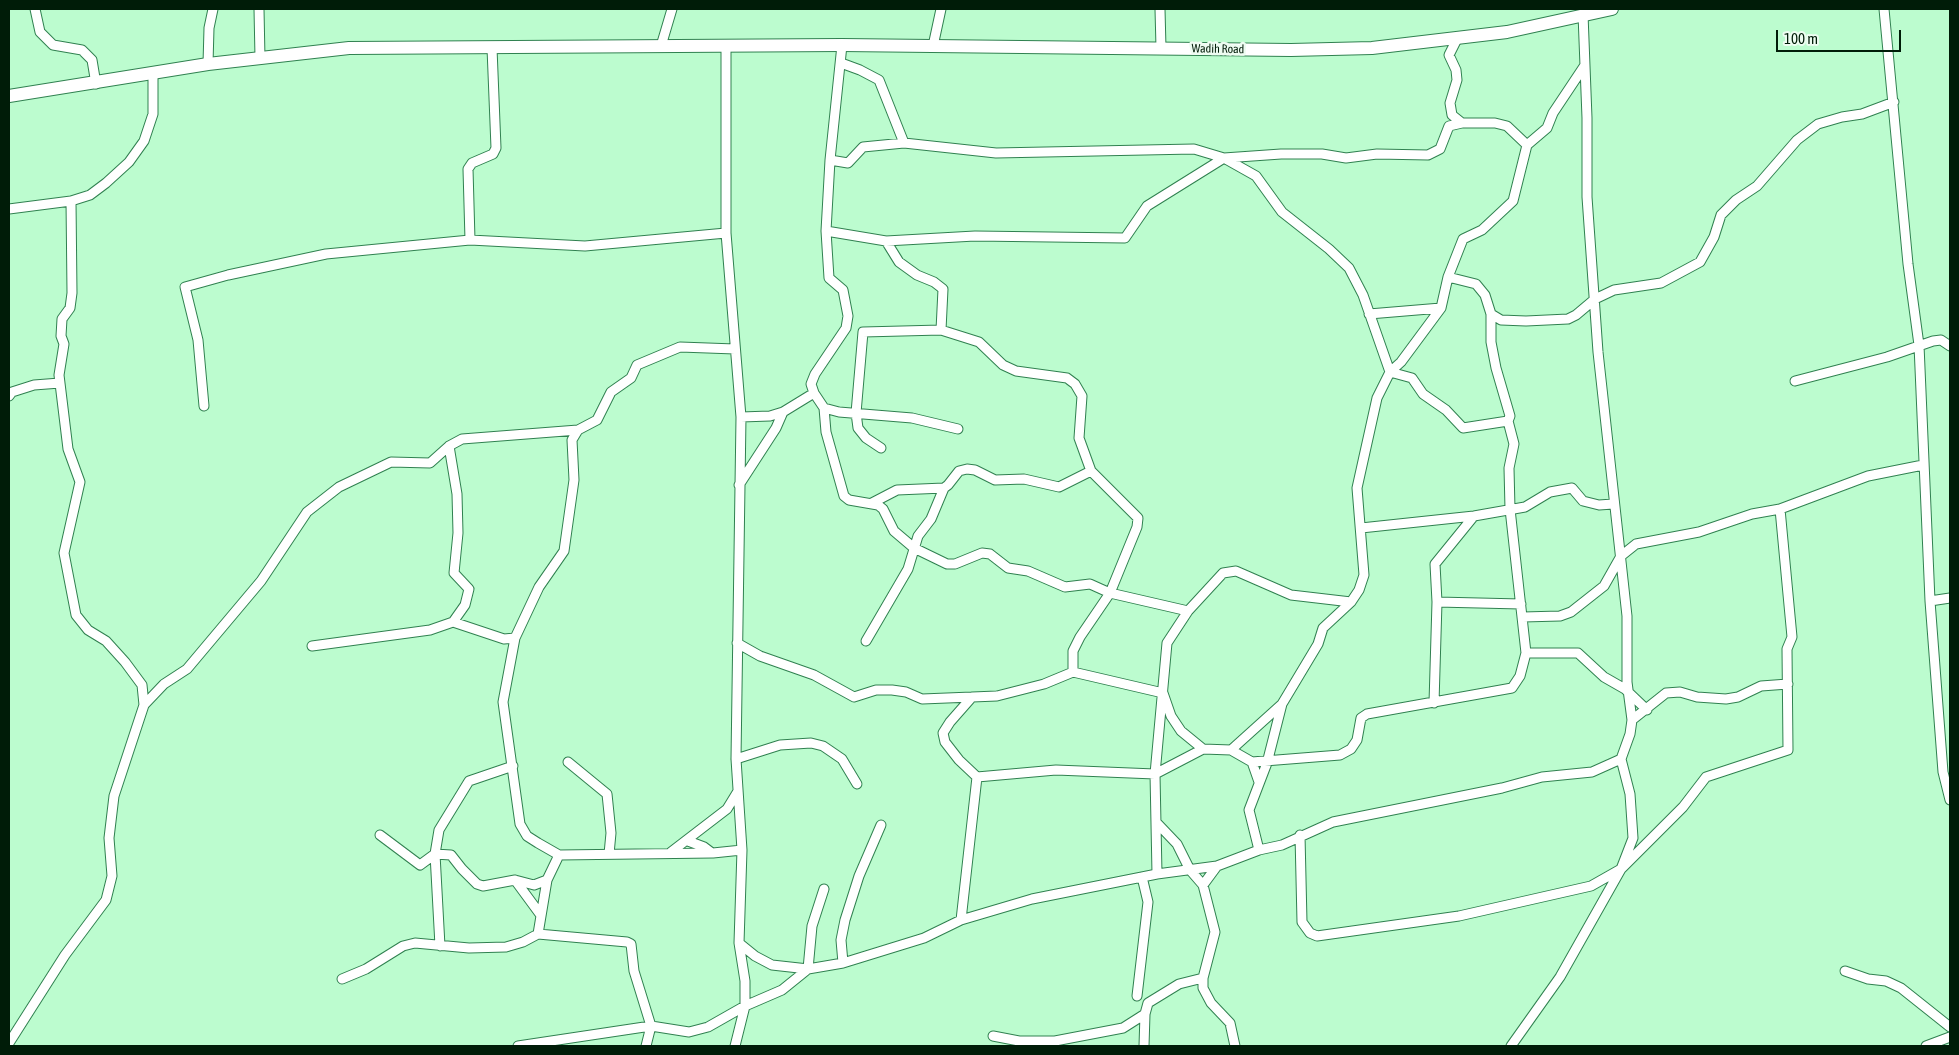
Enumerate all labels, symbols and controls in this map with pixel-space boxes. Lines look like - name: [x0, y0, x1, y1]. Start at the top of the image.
- scale bar: [1779, 20, 1904, 52]
- text: 100 m: [1784, 30, 1818, 47]
- street label: Wadih Road: [1192, 41, 1244, 57]

